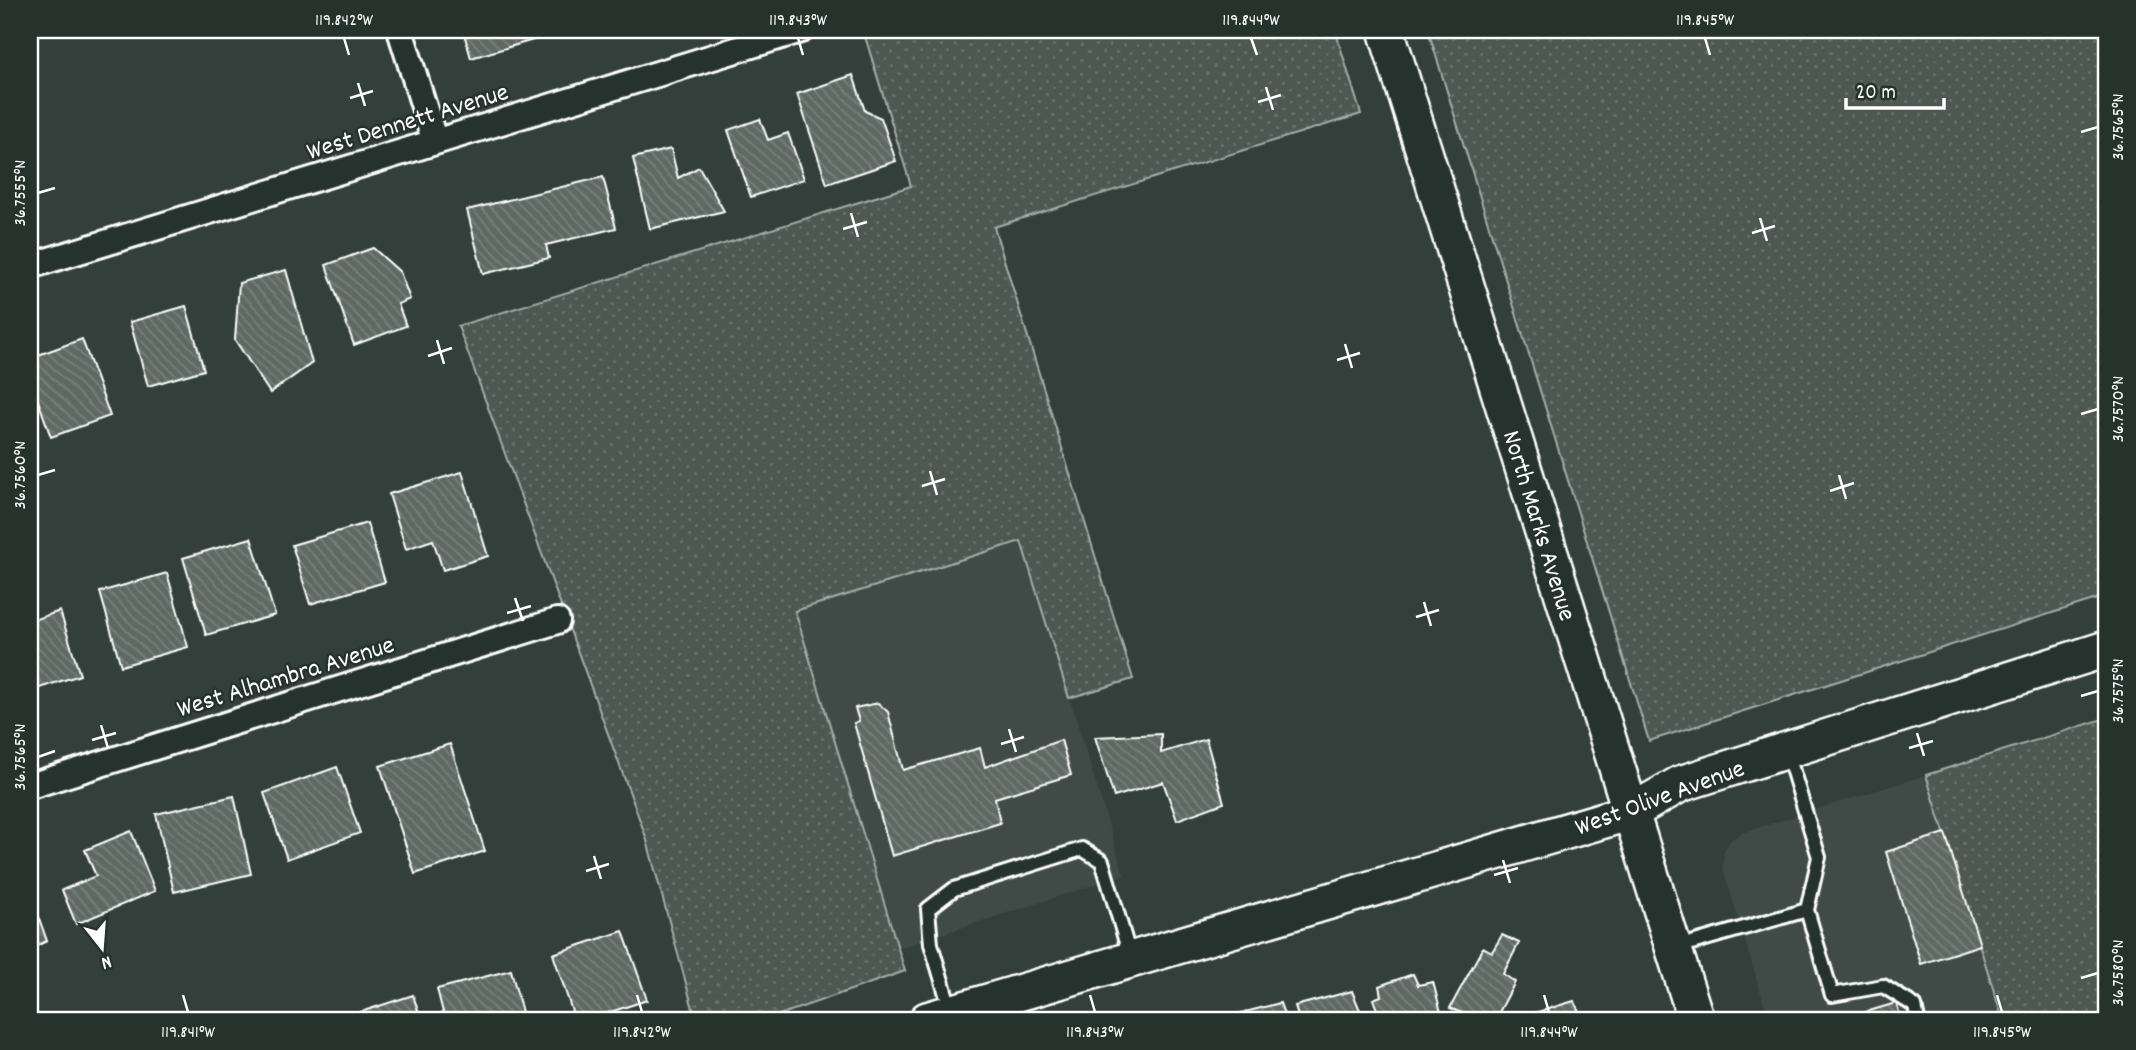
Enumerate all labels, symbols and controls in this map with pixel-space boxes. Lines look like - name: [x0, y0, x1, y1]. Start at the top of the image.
- text: 119.842°W: [315, 9, 374, 34]
- text: 119.843°W: [769, 9, 828, 34]
- text: 119.844°W: [1222, 9, 1280, 34]
- text: 119.845°W: [1676, 9, 1735, 34]
- scale bar: [1846, 66, 1944, 110]
- street label: West Dennett Avenue: [302, 75, 514, 172]
- text: 20 m: [1856, 79, 1896, 109]
- text: 36.7565°N: [2107, 94, 2132, 160]
- text: 36.7555°N: [9, 160, 34, 226]
- text: 36.7570°N: [2107, 376, 2132, 442]
- street label: North Marks Avenue: [1491, 426, 1584, 626]
- text: 36.7560°N: [9, 441, 34, 509]
- street label: West Alhambra Avenue: [173, 628, 399, 729]
- text: 36.7575°N: [2107, 659, 2132, 723]
- text: 36.7565°N: [9, 724, 34, 790]
- street label: West Olive Avenue: [1570, 751, 1750, 847]
- north arrow: [66, 914, 136, 984]
- text: 36.7580°N: [2107, 940, 2132, 1006]
- text: N: [98, 947, 114, 975]
- text: 119.841°W: [161, 1021, 216, 1046]
- text: 119.842°W: [613, 1021, 672, 1046]
- text: 119.843°W: [1066, 1021, 1125, 1046]
- text: 119.844°W: [1520, 1021, 1578, 1046]
- text: 119.845°W: [1973, 1021, 2032, 1046]

